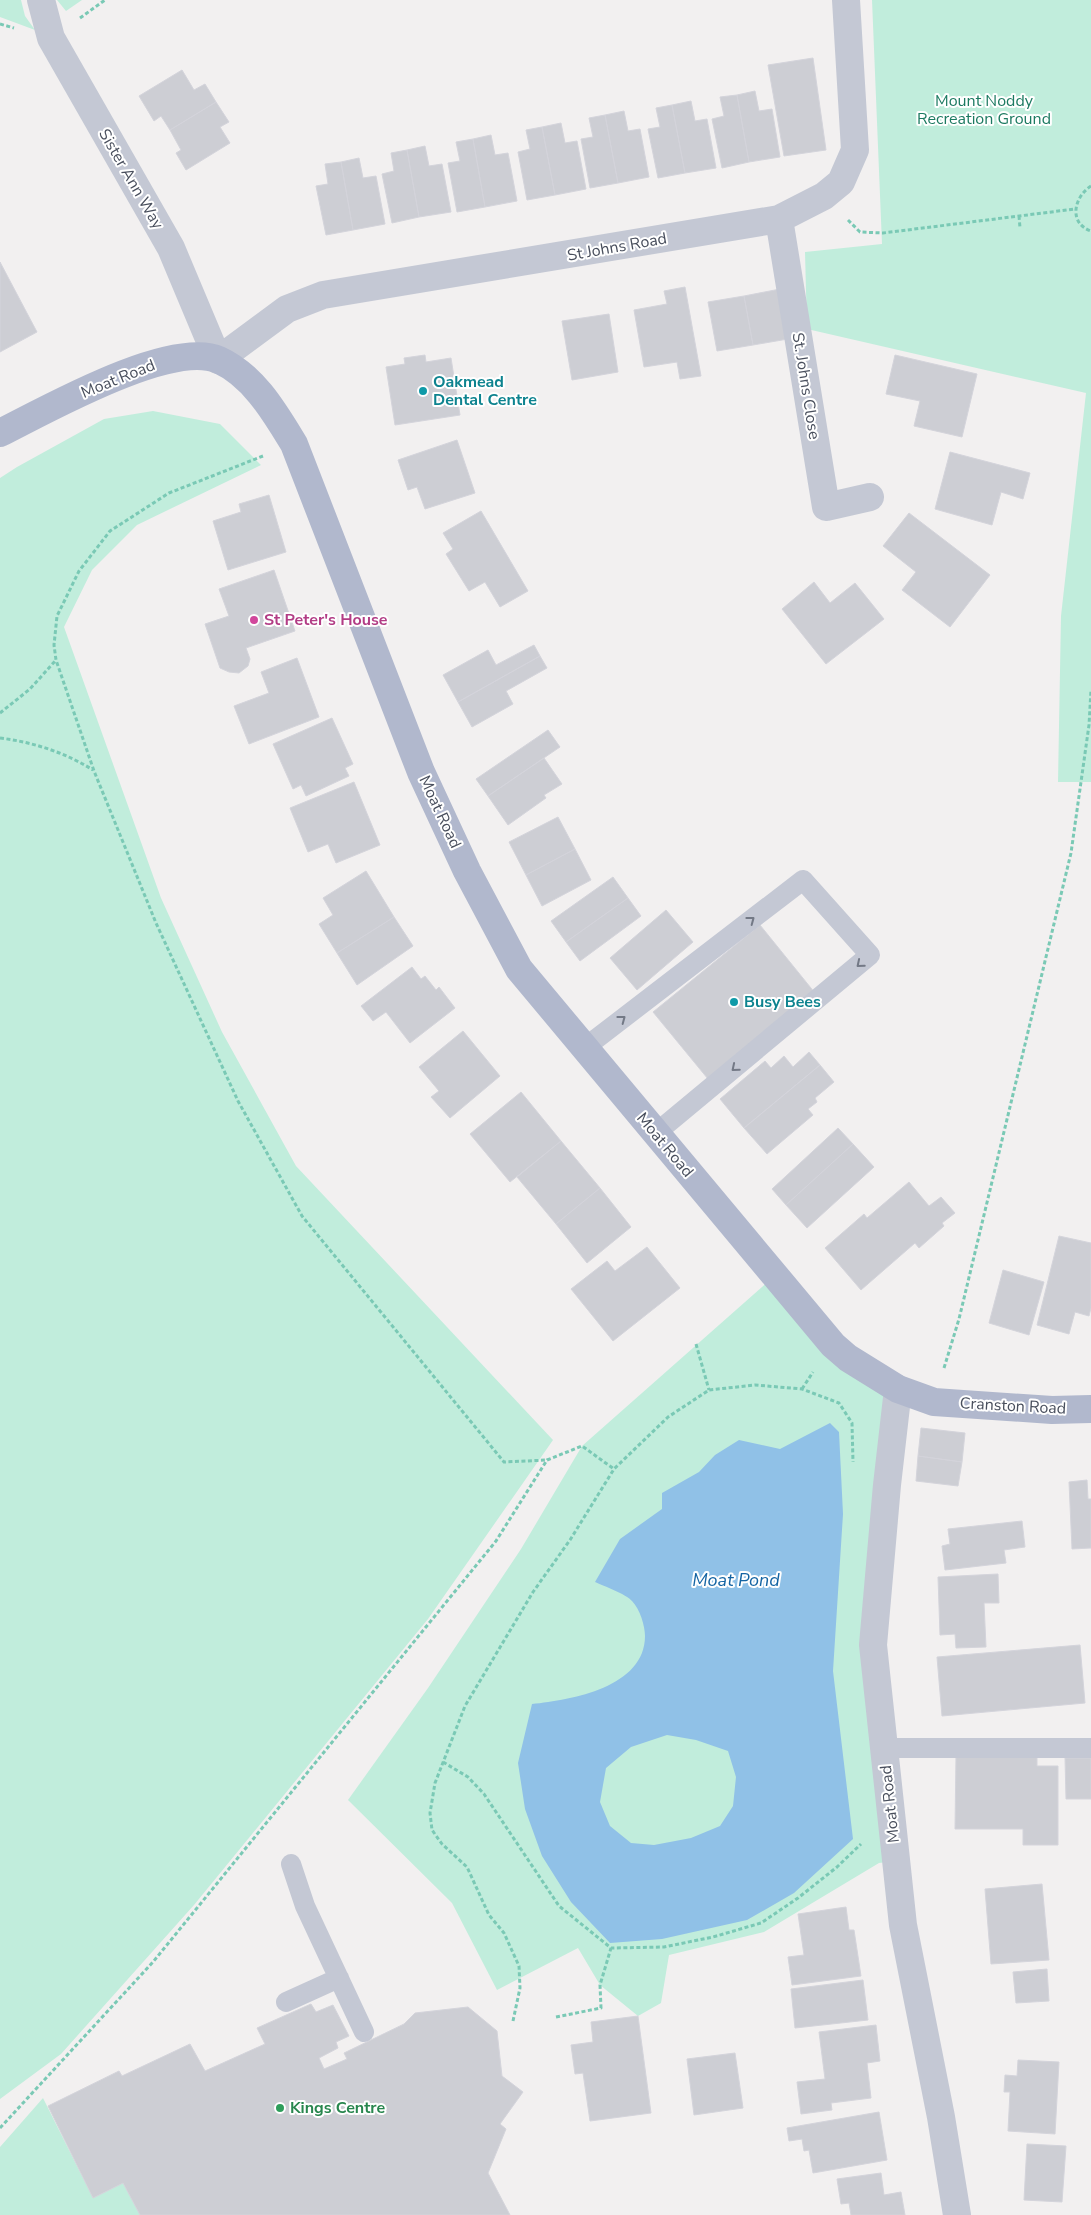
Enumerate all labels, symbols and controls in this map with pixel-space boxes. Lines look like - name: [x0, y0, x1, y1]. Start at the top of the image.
- park label: Mount Noddy Recreation Ground: [917, 90, 1051, 130]
- street label: Sister Ann Way: [93, 125, 169, 234]
- street label: St Johns Road: [565, 227, 669, 267]
- street label: St. Johns Close: [787, 331, 825, 441]
- street label: Moat Road: [78, 354, 158, 404]
- place label: Oakmead Dental Centre: [433, 371, 537, 411]
- marker: Oakmead Dental Centre: [417, 385, 429, 397]
- place label: St Peter's House: [264, 609, 388, 631]
- marker: St Peter's House: [248, 614, 260, 626]
- street label: Moat Road: [414, 772, 466, 852]
- one-way arrow: [745, 917, 755, 926]
- one-way arrow: [856, 958, 865, 967]
- place label: Busy Bees: [744, 991, 821, 1013]
- marker: Busy Bees: [728, 996, 740, 1008]
- one-way arrow: [616, 1016, 626, 1025]
- one-way arrow: [731, 1062, 740, 1071]
- street label: Moat Road: [632, 1108, 698, 1182]
- street label: Cranston Road: [959, 1392, 1067, 1420]
- water label: Moat Pond: [692, 1568, 780, 1592]
- street label: Moat Road: [875, 1764, 905, 1844]
- place label: Kings Centre: [290, 2097, 385, 2119]
- marker: Kings Centre: [274, 2102, 286, 2114]

